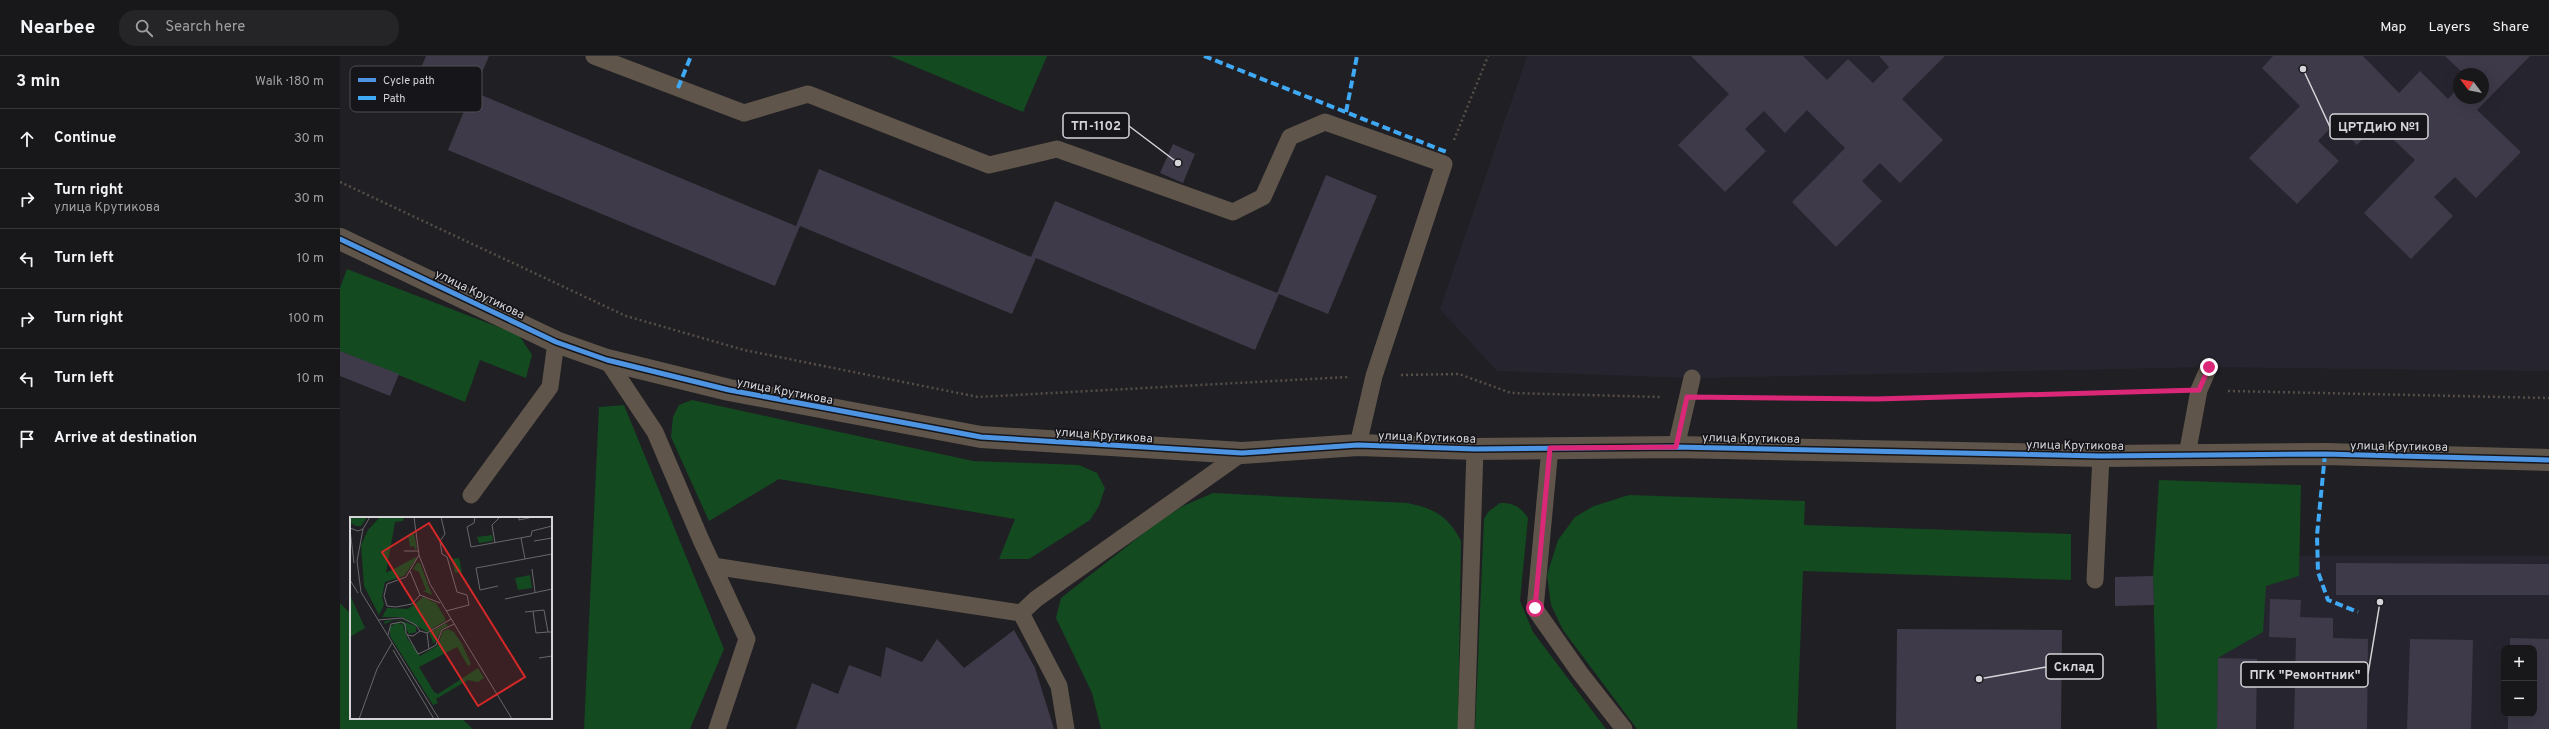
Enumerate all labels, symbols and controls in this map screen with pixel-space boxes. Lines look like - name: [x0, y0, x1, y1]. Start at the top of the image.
- search box: [119, 10, 399, 46]
- text: Nearbee: [20, 16, 95, 40]
- icon: search: [133, 17, 155, 39]
- text: Search here: [165, 18, 245, 37]
- text: Map: [2380, 19, 2406, 36]
- text: Layers: [2428, 19, 2470, 36]
- text: Share: [2492, 19, 2529, 36]
- legend: [350, 66, 482, 112]
- north arrow: [2453, 68, 2489, 104]
- text: 3 min: [16, 71, 60, 93]
- text: Walk · 180 m: [255, 74, 324, 90]
- text: Cycle path: [383, 74, 435, 88]
- text: Path: [383, 92, 405, 106]
- callout: ТП-1102: [1063, 113, 1129, 138]
- callout: ЦРТДиЮ №1: [2330, 114, 2428, 139]
- text: ТП-1102: [1071, 119, 1121, 135]
- text: ЦРТДиЮ №1: [2338, 120, 2420, 136]
- icon: ahead: [16, 128, 38, 150]
- text: Continue: [54, 129, 116, 148]
- text: 30 m: [294, 131, 324, 147]
- text: Turn right: [54, 181, 123, 200]
- icon: right: [16, 188, 38, 210]
- text: 30 m: [294, 191, 324, 207]
- text: улица Крутикова: [54, 200, 160, 216]
- icon: left: [16, 248, 38, 270]
- text: Turn left: [54, 249, 114, 268]
- text: 10 m: [297, 251, 324, 267]
- street label: улица Крутикова: [432, 266, 527, 324]
- icon: right: [16, 308, 38, 330]
- text: Turn right: [54, 309, 123, 328]
- text: 100 m: [288, 311, 324, 327]
- route end: [2200, 358, 2218, 376]
- icon: left: [16, 368, 38, 390]
- text: Turn left: [54, 369, 114, 388]
- text: 10 m: [297, 371, 324, 387]
- street label: улица Крутикова: [735, 375, 834, 409]
- street label: улица Крутикова: [1055, 425, 1153, 447]
- icon: arrive: [16, 428, 38, 450]
- street label: улица Крутикова: [1378, 428, 1476, 448]
- text: Arrive at destination: [54, 429, 197, 448]
- street label: улица Крутикова: [1702, 430, 1800, 448]
- street label: улица Крутикова: [2026, 437, 2124, 455]
- street label: улица Крутикова: [2350, 438, 2448, 456]
- inset map: [350, 517, 552, 719]
- route start: [1526, 599, 1544, 617]
- map controls: [2501, 645, 2537, 717]
- button: +: [2501, 645, 2537, 681]
- callout: Склад: [2046, 654, 2103, 679]
- text: Склад: [2054, 660, 2095, 676]
- callout: ПГК "Ремонтник": [2241, 662, 2368, 687]
- text: ПГК "Ремонтник": [2249, 668, 2361, 684]
- button: −: [2501, 681, 2537, 717]

